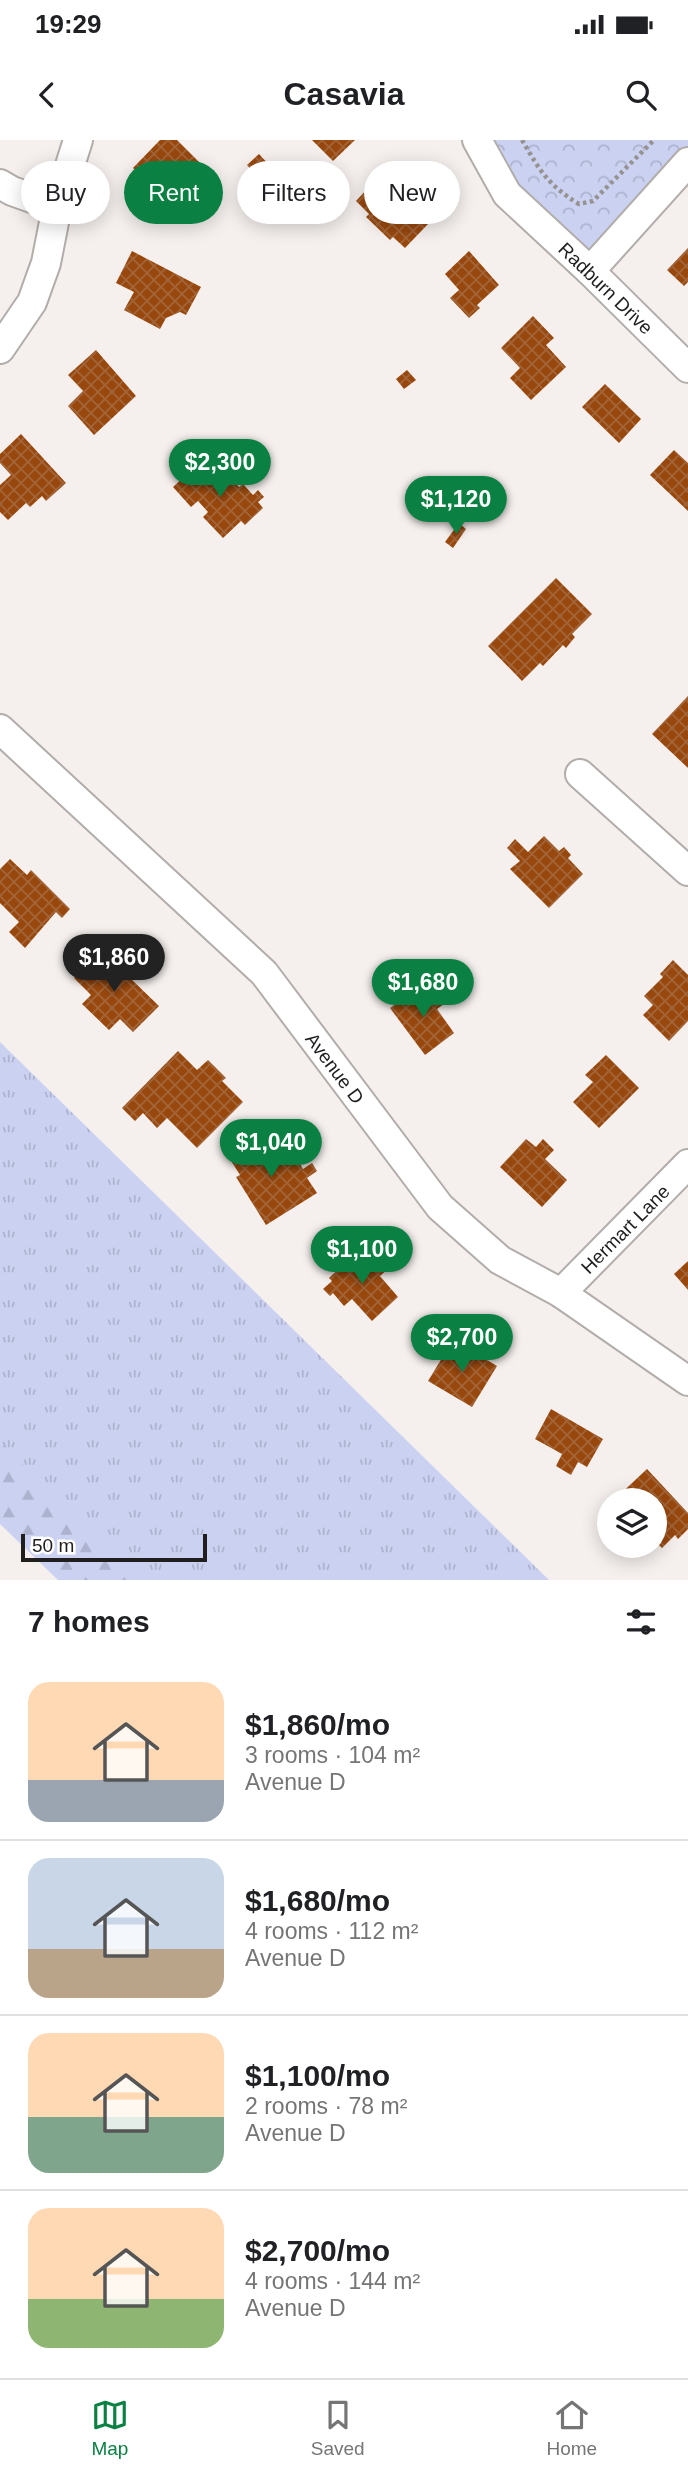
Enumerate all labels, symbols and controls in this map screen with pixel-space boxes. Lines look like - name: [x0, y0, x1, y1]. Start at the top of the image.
- text: 19:29: [35, 9, 102, 39]
- icon: back: [28, 76, 66, 114]
- text: Casavia: [284, 76, 404, 112]
- icon: search: [622, 76, 660, 114]
- chip: Buy: [21, 161, 110, 224]
- chip: Rent: [124, 161, 223, 224]
- chip: Filters: [237, 161, 350, 224]
- chip: New: [364, 161, 460, 224]
- street label: Radburn Drive: [554, 238, 657, 338]
- pin: $2,300: [163, 440, 277, 499]
- text: $2,300: [185, 449, 255, 475]
- pin: $1,120: [399, 476, 513, 536]
- text: $1,120: [421, 486, 491, 512]
- pin: $1,860: [57, 934, 171, 994]
- text: $1,860: [79, 944, 149, 970]
- pin: $1,680: [366, 960, 480, 1019]
- text: $1,680: [388, 969, 458, 995]
- street label: Avenue D: [301, 1029, 368, 1108]
- pin: $1,040: [214, 1119, 328, 1179]
- text: $1,040: [236, 1129, 306, 1155]
- street label: Hermart Lane: [577, 1181, 674, 1278]
- pin: $1,100: [305, 1226, 419, 1286]
- text: $1,100: [327, 1236, 397, 1262]
- pin: $2,700: [405, 1314, 519, 1374]
- text: $2,700: [427, 1324, 497, 1350]
- map controls: [597, 1488, 667, 1558]
- button: layers: [597, 1488, 667, 1558]
- scale bar: [21, 1531, 206, 1563]
- text: 50 m: [32, 1535, 74, 1556]
- icon: filters: [622, 1603, 660, 1641]
- text: 7 homes: [28, 1605, 150, 1638]
- text: $1,860/mo: [245, 1708, 390, 1741]
- icon: home: [84, 1710, 168, 1794]
- text: 3 rooms · 104 m²: [245, 1742, 420, 1768]
- text: Avenue D: [245, 1769, 346, 1795]
- text: $1,680/mo: [245, 1884, 390, 1917]
- icon: home: [84, 1886, 168, 1970]
- text: 4 rooms · 112 m²: [245, 1918, 418, 1944]
- text: Avenue D: [245, 1945, 346, 1971]
- text: $1,100/mo: [245, 2059, 390, 2092]
- icon: home: [84, 2061, 168, 2145]
- text: 2 rooms · 78 m²: [245, 2093, 407, 2119]
- text: Avenue D: [245, 2120, 346, 2146]
- text: $2,700/mo: [245, 2234, 390, 2267]
- icon: home: [84, 2236, 168, 2320]
- text: 4 rooms · 144 m²: [245, 2268, 420, 2294]
- text: Avenue D: [245, 2295, 346, 2321]
- tab: Map: [91, 2396, 129, 2460]
- tab: Saved: [311, 2396, 365, 2460]
- tab: Home: [546, 2396, 597, 2460]

